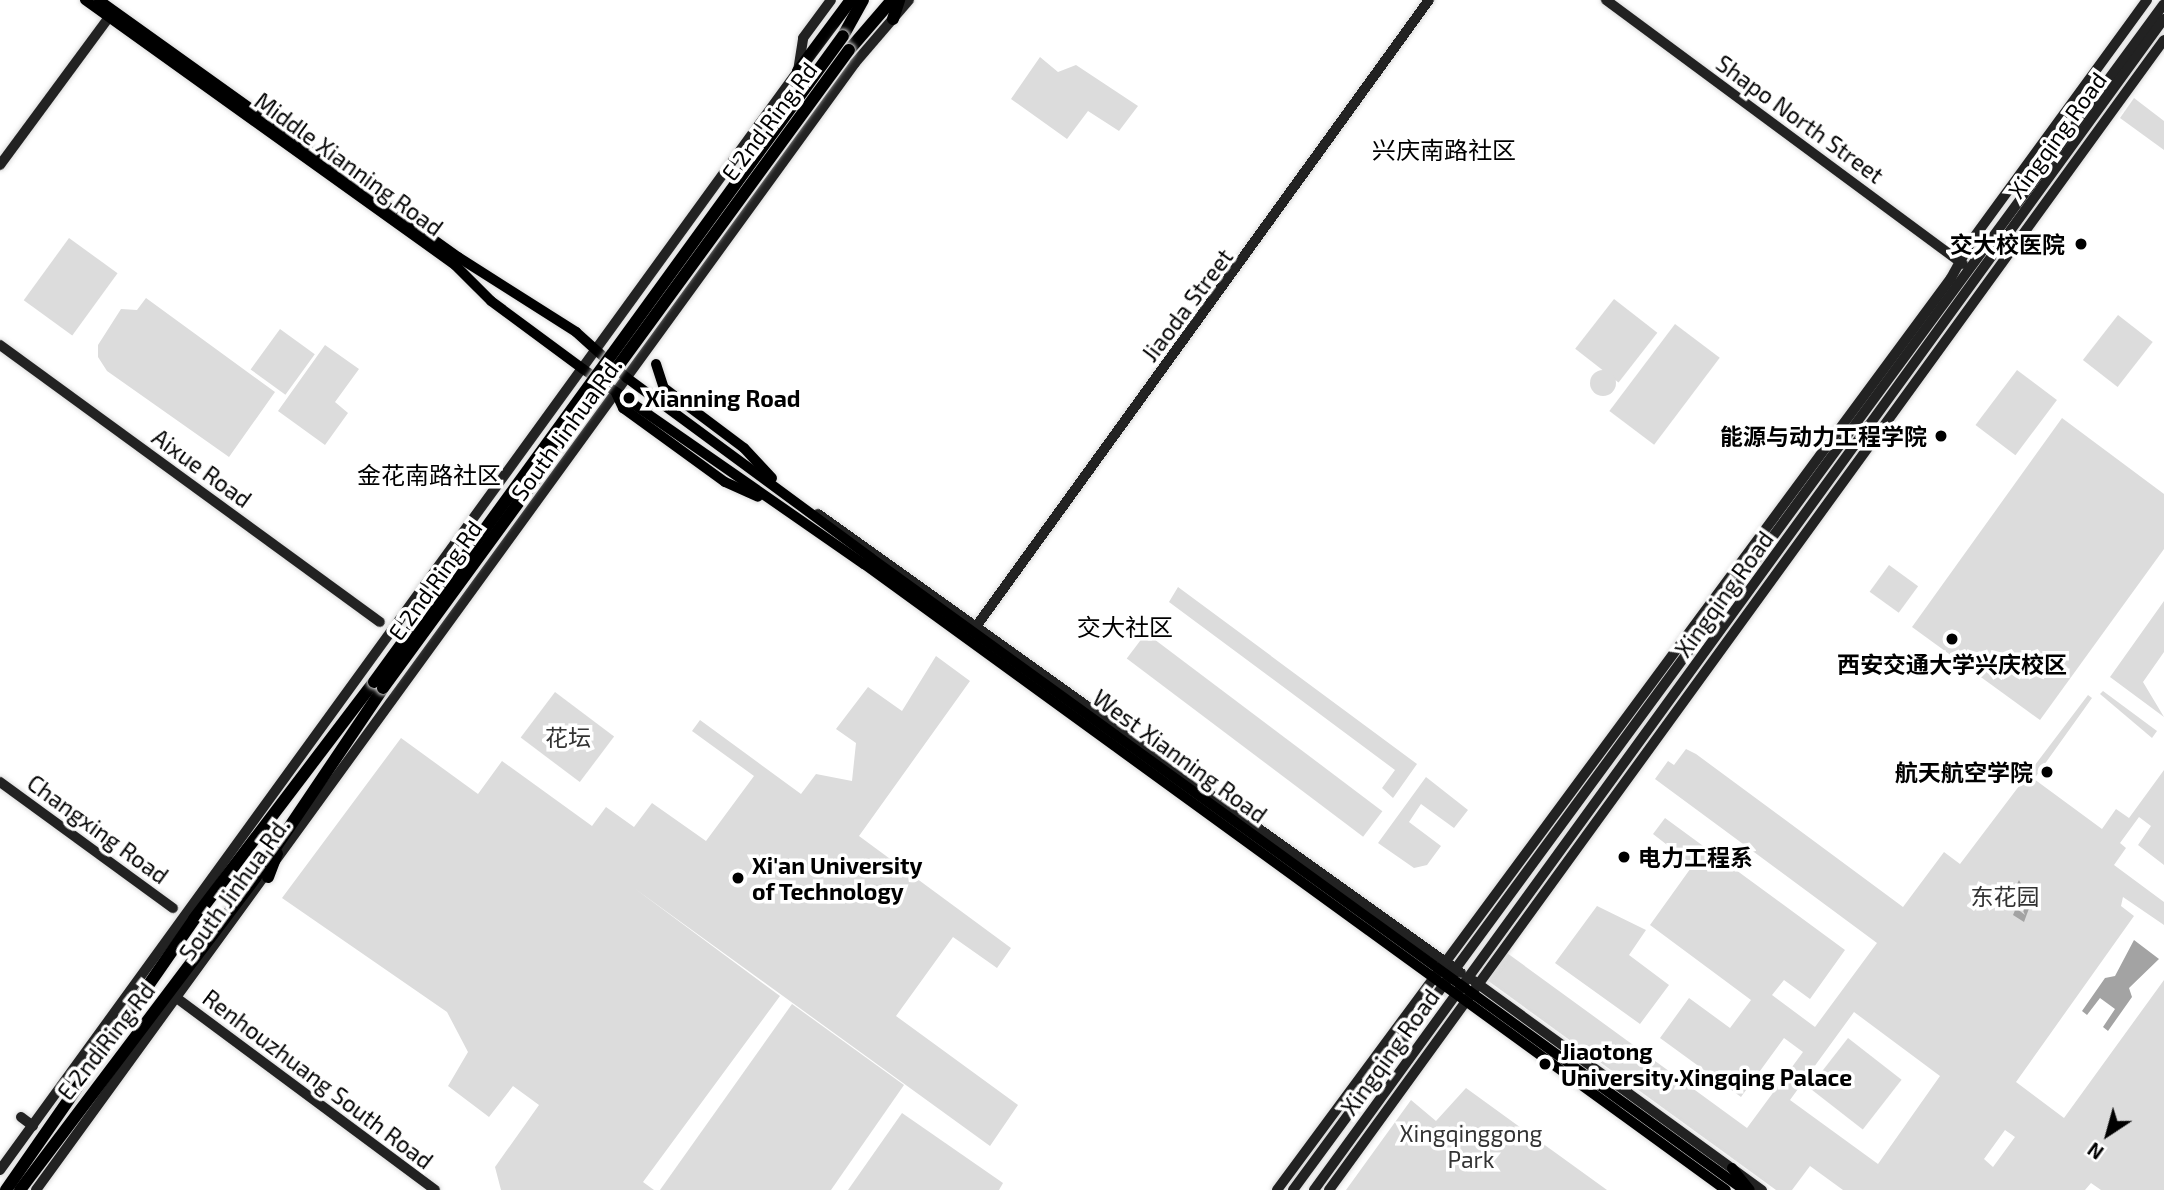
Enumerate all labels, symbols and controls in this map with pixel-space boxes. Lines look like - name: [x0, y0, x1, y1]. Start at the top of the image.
- street label: Shapo North Street: [1711, 49, 1889, 189]
- street label: E 2nd Ring Rd: [715, 56, 823, 186]
- street label: Xingqing Road: [2002, 67, 2112, 203]
- street label: Middle Xianning Road: [250, 87, 448, 241]
- district label: 兴庆南路社区: [1372, 136, 1516, 164]
- place label: 交大校医院: [1950, 230, 2065, 258]
- marker: 交大校医院: [2071, 234, 2091, 254]
- street label: Jiaoda Street: [1136, 243, 1238, 367]
- street label: South Jinhua Rd.: [505, 352, 627, 506]
- place label: Xianning Road: [645, 384, 801, 412]
- marker: Xianning Road: [619, 388, 639, 408]
- place label: 能源与动力工程学院: [1720, 422, 1927, 450]
- street label: Aixue Road: [147, 423, 257, 513]
- marker: 能源与动力工程学院: [1933, 428, 1949, 444]
- district label: 金花南路社区: [357, 461, 501, 489]
- street label: E 2nd Ring Rd: [382, 515, 488, 645]
- street label: Xingqing Road: [1669, 526, 1779, 662]
- district label: 交大社区: [1077, 613, 1173, 641]
- marker: 西安交通大学兴庆校区: [1944, 631, 1960, 647]
- place label: 西安交通大学兴庆校区: [1837, 650, 2067, 678]
- street label: West Xianning Road: [1088, 684, 1272, 828]
- park label: 花坛: [545, 723, 591, 751]
- place label: 航天航空学院: [1895, 758, 2033, 786]
- marker: 航天航空学院: [2039, 764, 2055, 780]
- street label: Changxing Road: [22, 769, 174, 889]
- street label: South Jinhua Rd.: [173, 812, 295, 966]
- place label: 电力工程系: [1638, 843, 1753, 871]
- marker: 电力工程系: [1616, 849, 1632, 865]
- place label: Xi'an University of Technology: [752, 851, 922, 905]
- marker: Xi'an University of Technology: [730, 870, 746, 886]
- park label: 东花园: [1971, 882, 2039, 910]
- street label: E 2nd Ring Rd: [52, 977, 160, 1105]
- street label: Renhouzhuang South Road: [198, 983, 438, 1175]
- street label: Xingqing Road: [1335, 984, 1445, 1120]
- place label: Jiaotong University·Xingqing Palace: [1561, 1037, 1852, 1091]
- marker: Jiaotong University·Xingqing Palace: [1535, 1054, 1555, 1074]
- north arrow: [2073, 1099, 2143, 1169]
- park label: Xingqinggong Park: [1400, 1119, 1542, 1173]
- text: N: [2083, 1138, 2108, 1165]

